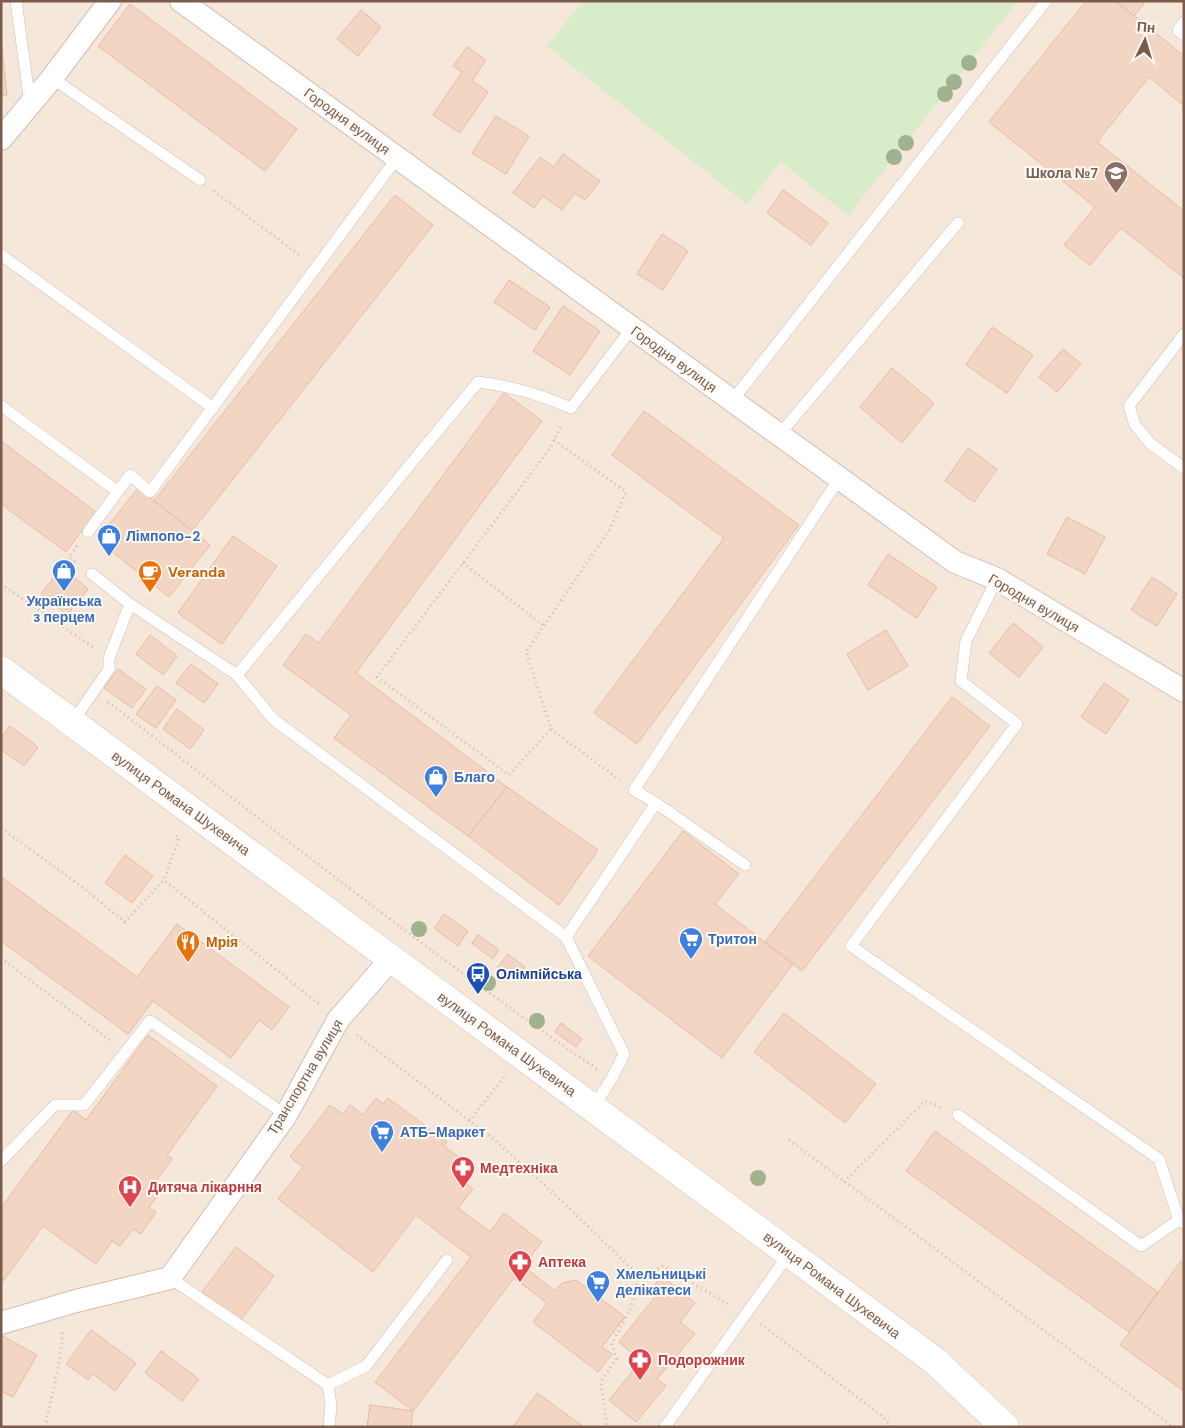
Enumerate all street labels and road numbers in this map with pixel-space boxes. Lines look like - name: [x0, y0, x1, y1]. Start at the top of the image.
- street label: Городня вулиця: [300, 84, 394, 158]
- street label: Городня вулиця: [627, 322, 721, 396]
- street label: Городня вулиця: [985, 570, 1083, 636]
- street label: вулиця Романа Шухевича: [108, 747, 254, 860]
- street label: вулиця Романа Шухевича: [434, 988, 580, 1101]
- street label: Транспортна вулиця: [263, 1016, 347, 1138]
- street label: вулиця Романа Шухевича: [760, 1228, 904, 1343]

